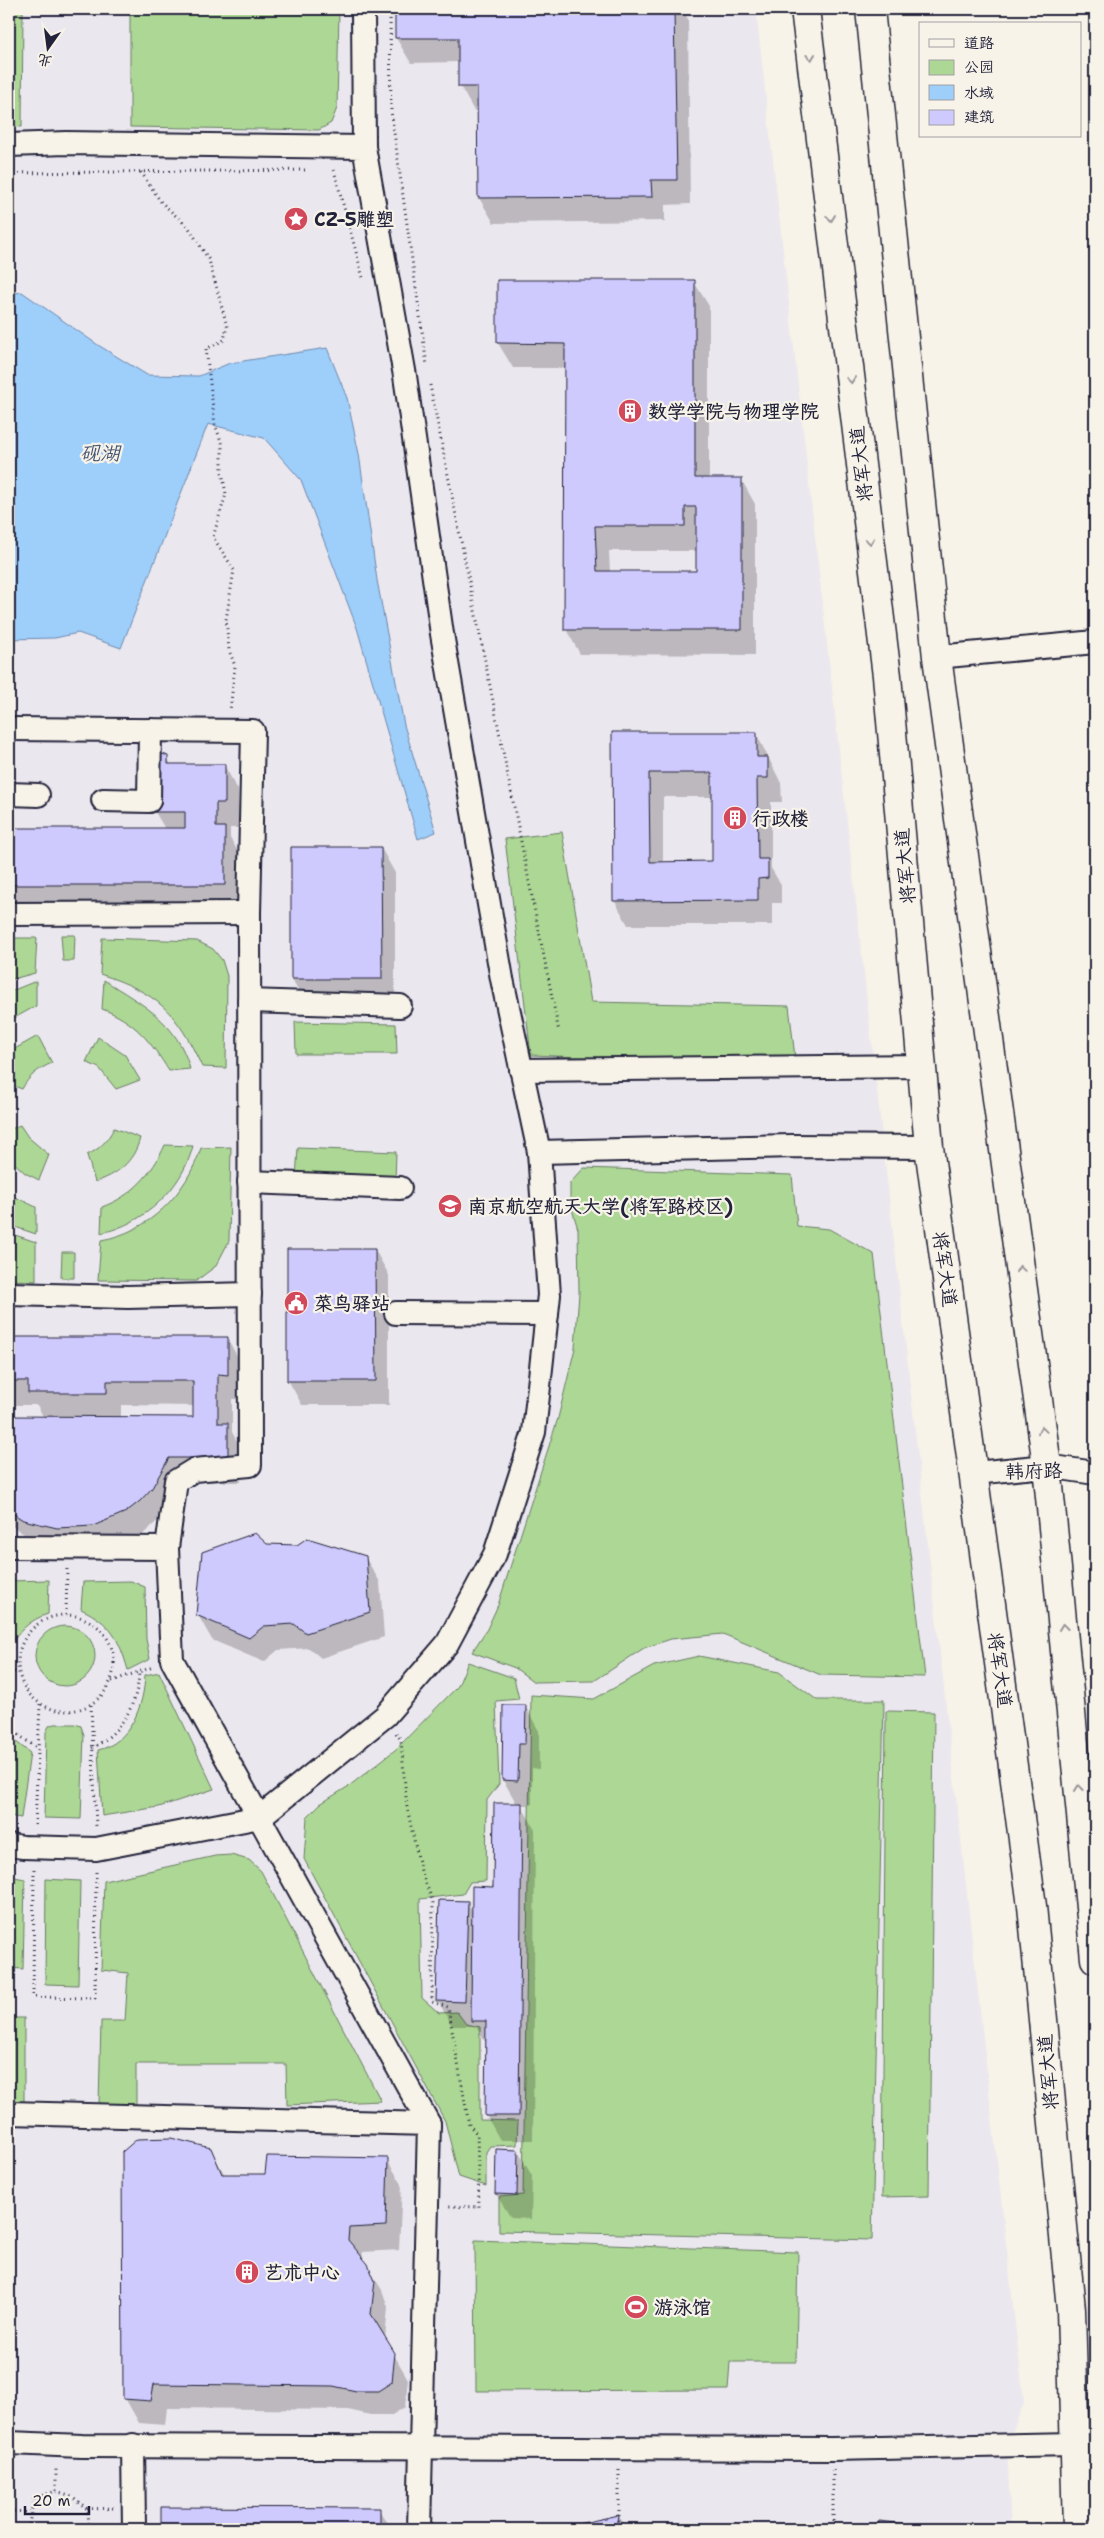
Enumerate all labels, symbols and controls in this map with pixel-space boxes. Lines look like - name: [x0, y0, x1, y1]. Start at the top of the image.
- north arrow: [22, 22, 72, 72]
- legend: [919, 22, 1082, 138]
- text: 道路: [964, 33, 994, 53]
- text: 北: [36, 50, 54, 71]
- one-way arrow: [805, 53, 816, 61]
- text: 公园: [964, 57, 994, 77]
- text: 水域: [964, 83, 994, 103]
- text: 建筑: [964, 107, 994, 127]
- place icon: CZ-5雕塑: [283, 206, 309, 232]
- place label: CZ-5雕塑: [314, 207, 395, 232]
- one-way arrow: [825, 215, 836, 223]
- one-way arrow: [845, 376, 856, 384]
- building icon: 数学学院与物理学院: [617, 398, 643, 424]
- place label: 数学学院与物理学院: [648, 399, 819, 424]
- street label: 将军大道: [844, 425, 878, 503]
- water label: 砚湖: [80, 440, 122, 466]
- one-way arrow: [864, 537, 875, 545]
- building icon: 行政楼: [722, 805, 748, 831]
- place label: 行政楼: [752, 806, 809, 831]
- street label: 将军大道: [889, 827, 921, 905]
- school or university icon: 南京航空航天大学(将军路校区): [437, 1193, 463, 1219]
- place label: 南京航空航天大学(将军路校区): [468, 1194, 733, 1219]
- street label: 将军大道: [927, 1230, 963, 1308]
- one-way arrow: [1015, 1265, 1026, 1273]
- public building icon: 菜鸟驿站: [283, 1290, 309, 1316]
- place label: 菜鸟驿站: [314, 1291, 390, 1316]
- one-way arrow: [1037, 1426, 1048, 1434]
- street label: 韩府路: [1005, 1458, 1063, 1484]
- one-way arrow: [1058, 1622, 1069, 1630]
- street label: 将军大道: [982, 1631, 1018, 1709]
- one-way arrow: [1073, 1784, 1084, 1792]
- street label: 将军大道: [1032, 2033, 1064, 2111]
- building icon: 艺术中心: [234, 2259, 260, 2285]
- place label: 艺术中心: [264, 2260, 340, 2285]
- sports icon: 游泳馆: [623, 2294, 649, 2320]
- place label: 游泳馆: [654, 2295, 711, 2320]
- scale bar: [25, 2483, 89, 2515]
- text: 20 m: [32, 2491, 71, 2511]

